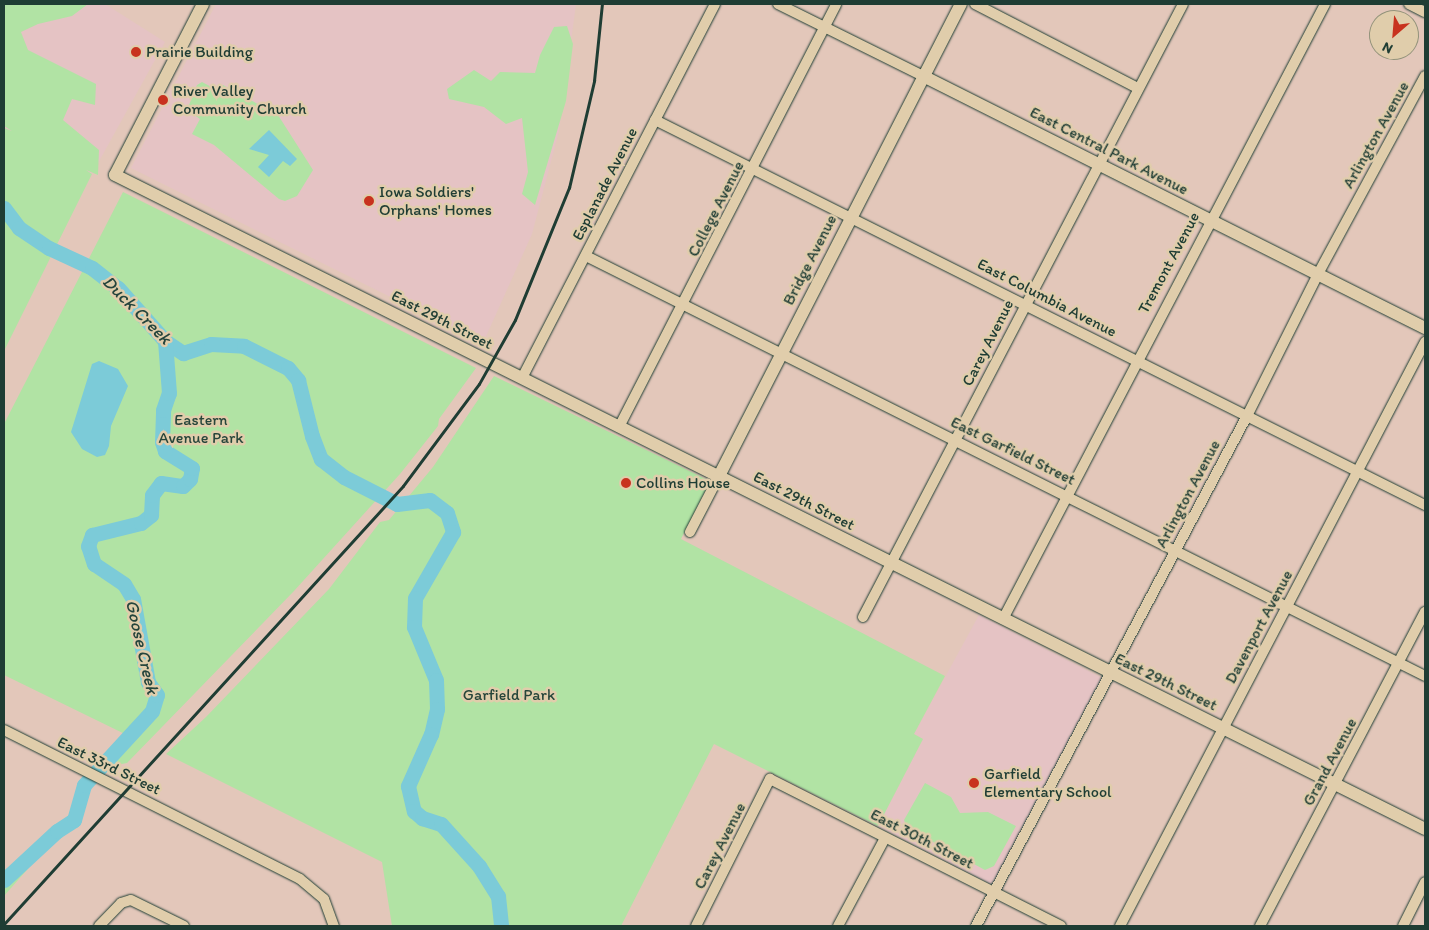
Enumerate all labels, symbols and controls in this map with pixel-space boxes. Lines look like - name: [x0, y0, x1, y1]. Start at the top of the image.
- north arrow: [1369, 10, 1419, 60]
- text: N: [1379, 38, 1395, 58]
- place label: Prairie Building: [146, 42, 253, 62]
- marker: Prairie Building: [130, 46, 142, 58]
- street label: Arlington Avenue: [1339, 78, 1413, 192]
- place label: River Valley Community Church: [173, 81, 307, 119]
- marker: River Valley Community Church: [157, 94, 169, 106]
- street label: East Central Park Avenue: [1027, 103, 1191, 199]
- street label: Esplanade Avenue: [568, 125, 642, 243]
- street label: College Avenue: [684, 158, 748, 260]
- place label: Iowa Soldiers' Orphans' Homes: [379, 182, 492, 220]
- marker: Iowa Soldiers' Orphans' Homes: [363, 195, 375, 207]
- street label: Tremont Avenue: [1134, 209, 1204, 317]
- street label: Bridge Avenue: [779, 212, 841, 308]
- street label: East Columbia Avenue: [975, 255, 1119, 341]
- water label: Duck Creek: [98, 271, 176, 349]
- street label: East 29th Street: [388, 286, 496, 354]
- street label: Carey Avenue: [958, 297, 1018, 389]
- park label: Eastern Avenue Park: [158, 410, 244, 448]
- street label: East Garfield Street: [947, 412, 1079, 490]
- street label: Arlington Avenue: [1152, 437, 1224, 551]
- street label: East 29th Street: [750, 467, 858, 535]
- place label: Collins House: [636, 473, 730, 493]
- marker: Collins House: [620, 477, 632, 489]
- street label: Davenport Avenue: [1221, 567, 1297, 687]
- water label: Goose Creek: [121, 598, 163, 696]
- street label: East 29th Street: [1112, 649, 1220, 715]
- park label: Garfield Park: [463, 685, 555, 705]
- street label: Grand Avenue: [1299, 715, 1361, 809]
- street label: East 33rd Street: [54, 733, 164, 799]
- place label: Garfield Elementary School: [984, 764, 1112, 802]
- marker: Garfield Elementary School: [968, 777, 980, 789]
- street label: Carey Avenue: [690, 800, 750, 892]
- street label: East 30th Street: [868, 805, 976, 873]

